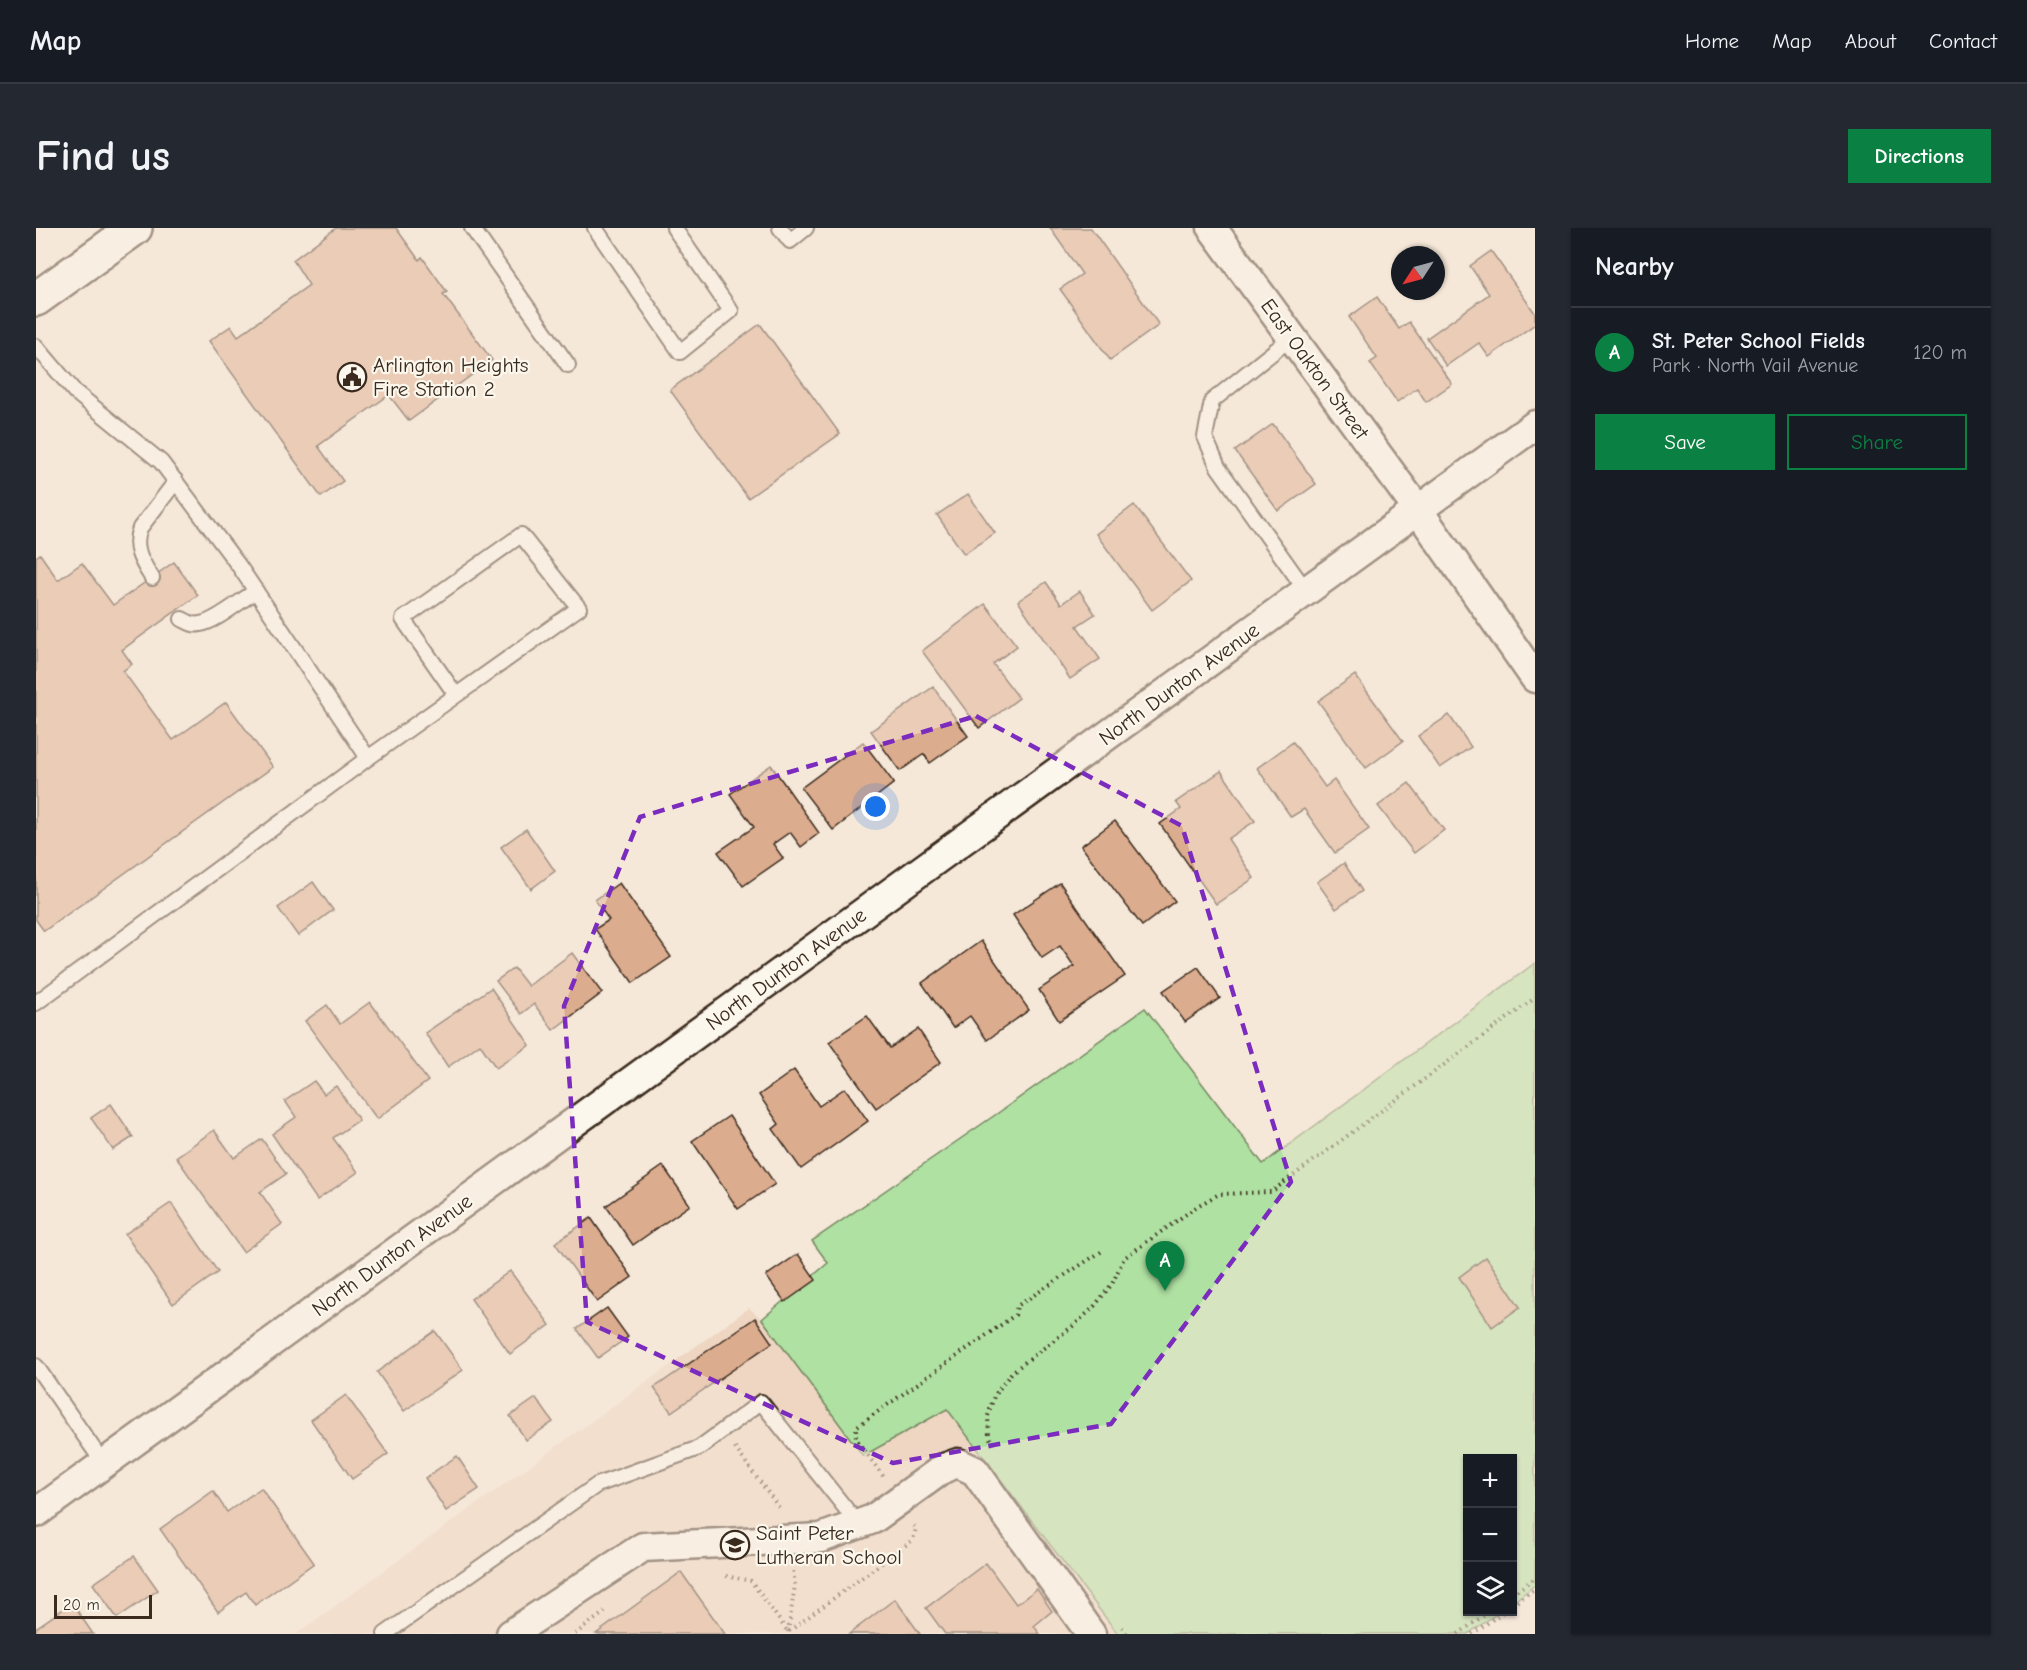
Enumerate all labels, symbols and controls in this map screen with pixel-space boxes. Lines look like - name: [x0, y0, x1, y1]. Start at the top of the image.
- text: Map: [30, 25, 81, 57]
- text: Home: [1685, 29, 1739, 53]
- text: Map: [1772, 29, 1812, 53]
- text: About: [1845, 29, 1896, 53]
- text: Contact: [1929, 29, 1997, 53]
- button: Directions: [1848, 129, 1991, 183]
- text: Find us: [36, 132, 170, 181]
- north arrow: [1391, 246, 1445, 300]
- text: Nearby: [1595, 252, 1674, 282]
- street label: East Oakton Street: [1256, 294, 1375, 445]
- text: St. Peter School Fields: [1652, 328, 1865, 354]
- text: A: [1609, 341, 1620, 364]
- text: 120 m: [1913, 341, 1967, 364]
- place label: Arlington Heights Fire Station 2: [373, 353, 528, 401]
- text: Park · North Vail Avenue: [1652, 354, 1858, 377]
- public building icon: Arlington Heights Fire Station 2: [336, 361, 368, 393]
- button: Save: [1595, 414, 1775, 470]
- button: Share: [1787, 414, 1967, 470]
- street label: North Dunton Avenue: [1094, 618, 1264, 750]
- your location: [861, 792, 890, 821]
- street label: North Dunton Avenue: [701, 903, 871, 1035]
- street label: North Dunton Avenue: [307, 1189, 477, 1321]
- pin: A: [1146, 1242, 1184, 1291]
- map controls: [1463, 1454, 1517, 1616]
- button: +: [1463, 1454, 1517, 1508]
- button: −: [1463, 1508, 1517, 1562]
- place label: Saint Peter Lutheran School: [756, 1521, 902, 1569]
- school or university icon: Saint Peter Lutheran School: [719, 1529, 751, 1561]
- button: layers: [1463, 1562, 1517, 1616]
- scale bar: [54, 1592, 152, 1620]
- text: 20 m: [63, 1596, 100, 1614]

